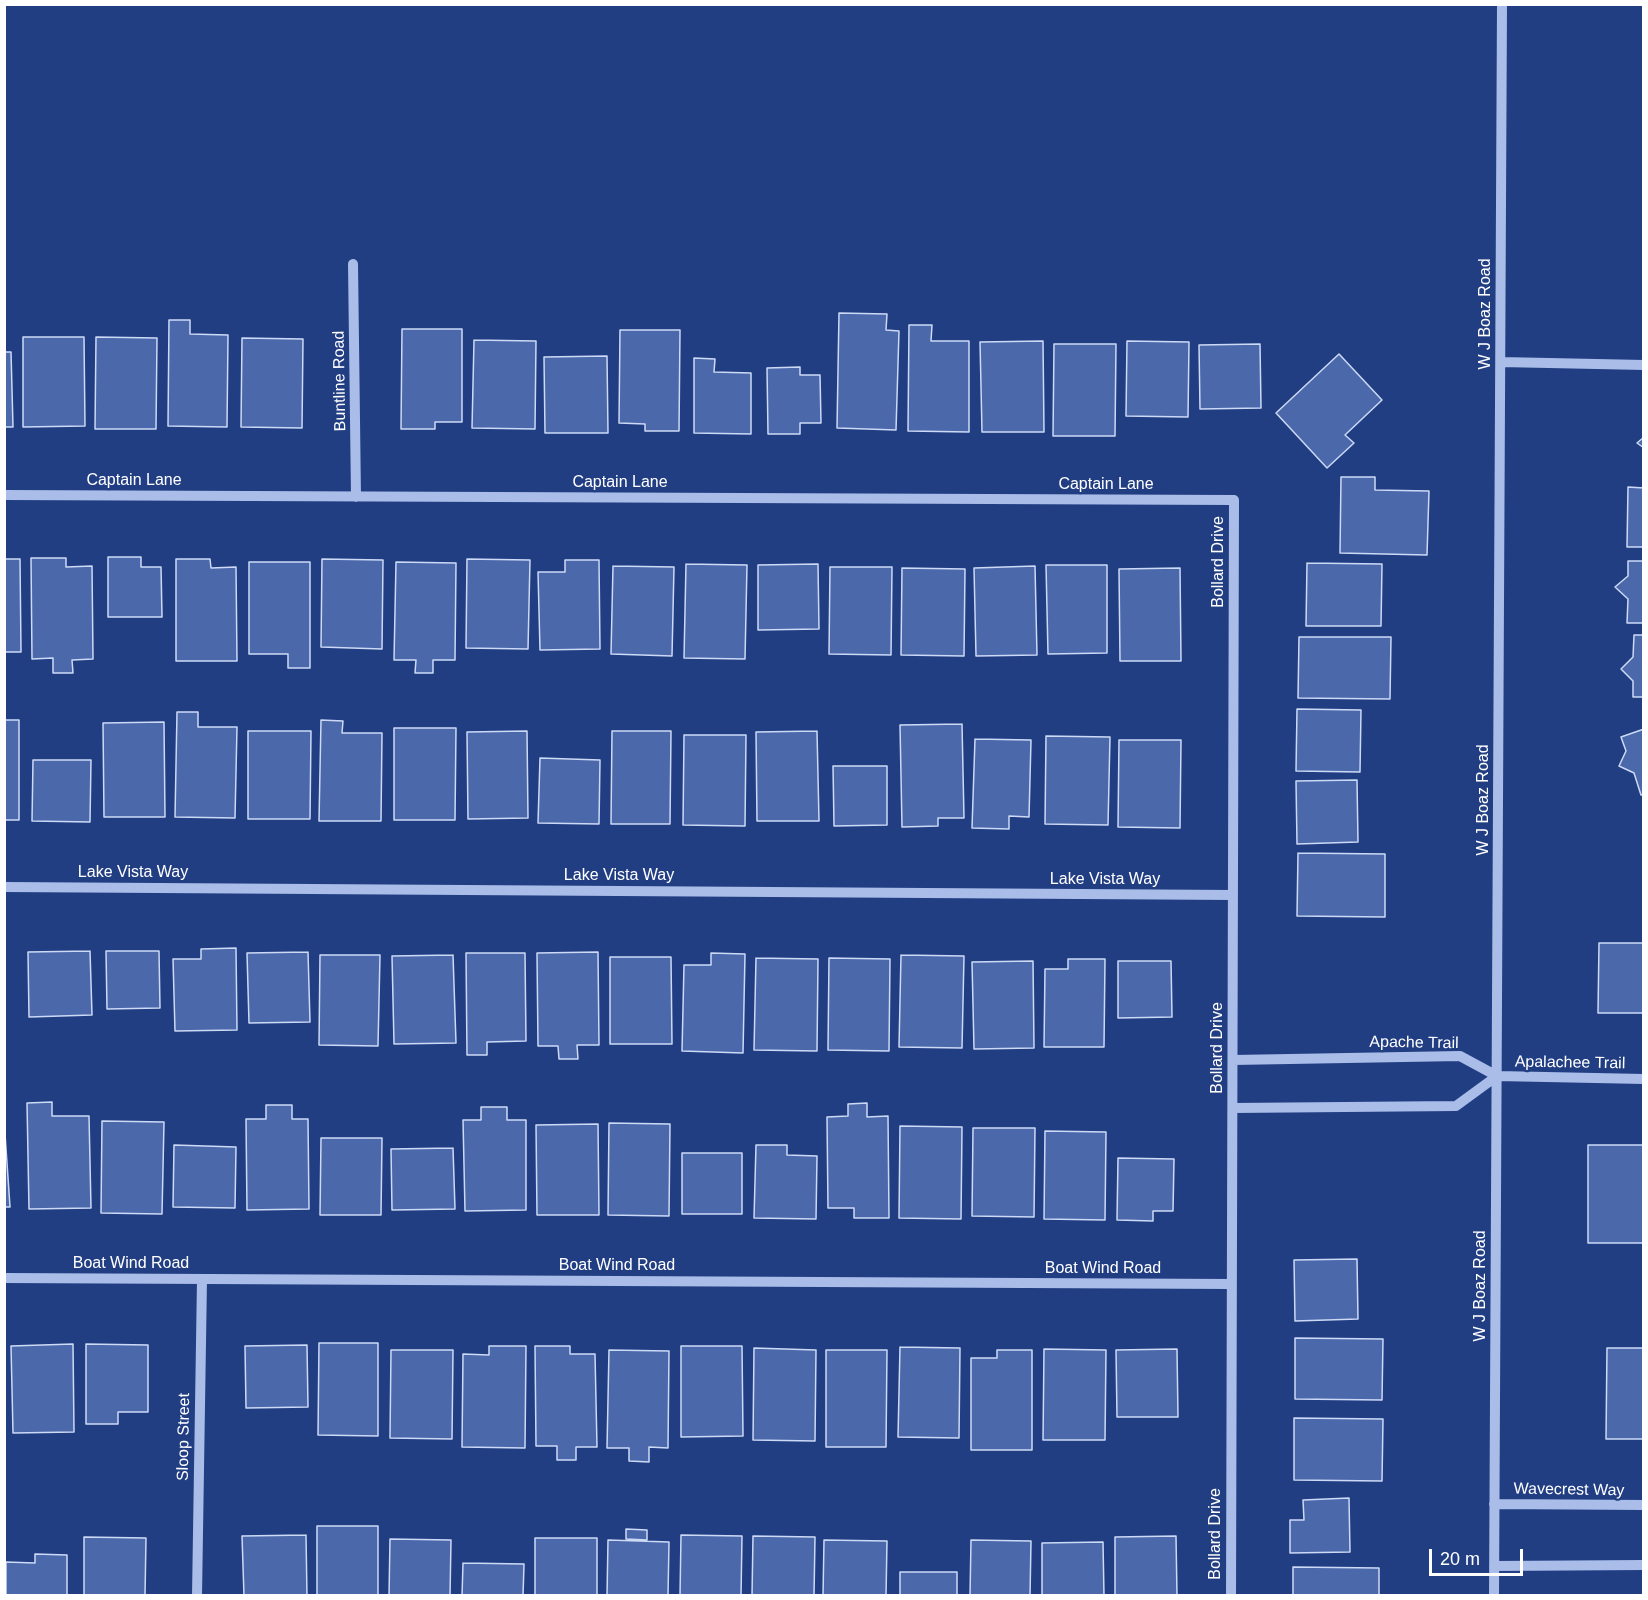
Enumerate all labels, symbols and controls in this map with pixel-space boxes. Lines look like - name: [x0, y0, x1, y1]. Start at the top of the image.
- street label: W J Boaz Road: [1476, 258, 1496, 370]
- street label: Buntline Road: [330, 331, 350, 431]
- street label: Captain Lane: [86, 471, 182, 491]
- street label: Captain Lane: [572, 473, 668, 493]
- street label: Captain Lane: [1058, 475, 1154, 495]
- street label: Bollard Drive: [1209, 516, 1229, 608]
- street label: W J Boaz Road: [1474, 744, 1494, 856]
- street label: Lake Vista Way: [78, 863, 188, 883]
- street label: Lake Vista Way: [564, 866, 674, 886]
- street label: Lake Vista Way: [1050, 870, 1160, 890]
- street label: Bollard Drive: [1208, 1002, 1228, 1094]
- street label: Apache Trail: [1369, 1033, 1459, 1053]
- street label: Apalachee Trail: [1515, 1052, 1625, 1074]
- street label: W J Boaz Road: [1471, 1230, 1491, 1342]
- street label: Boat Wind Road: [73, 1254, 189, 1274]
- street label: Boat Wind Road: [559, 1256, 675, 1276]
- street label: Boat Wind Road: [1045, 1259, 1161, 1279]
- street label: Sloop Street: [174, 1393, 194, 1481]
- street label: Wavecrest Way: [1513, 1479, 1625, 1501]
- street label: Bollard Drive: [1206, 1488, 1226, 1580]
- scale bar: [1432, 1537, 1526, 1575]
- text: 20 m: [1440, 1549, 1480, 1569]

